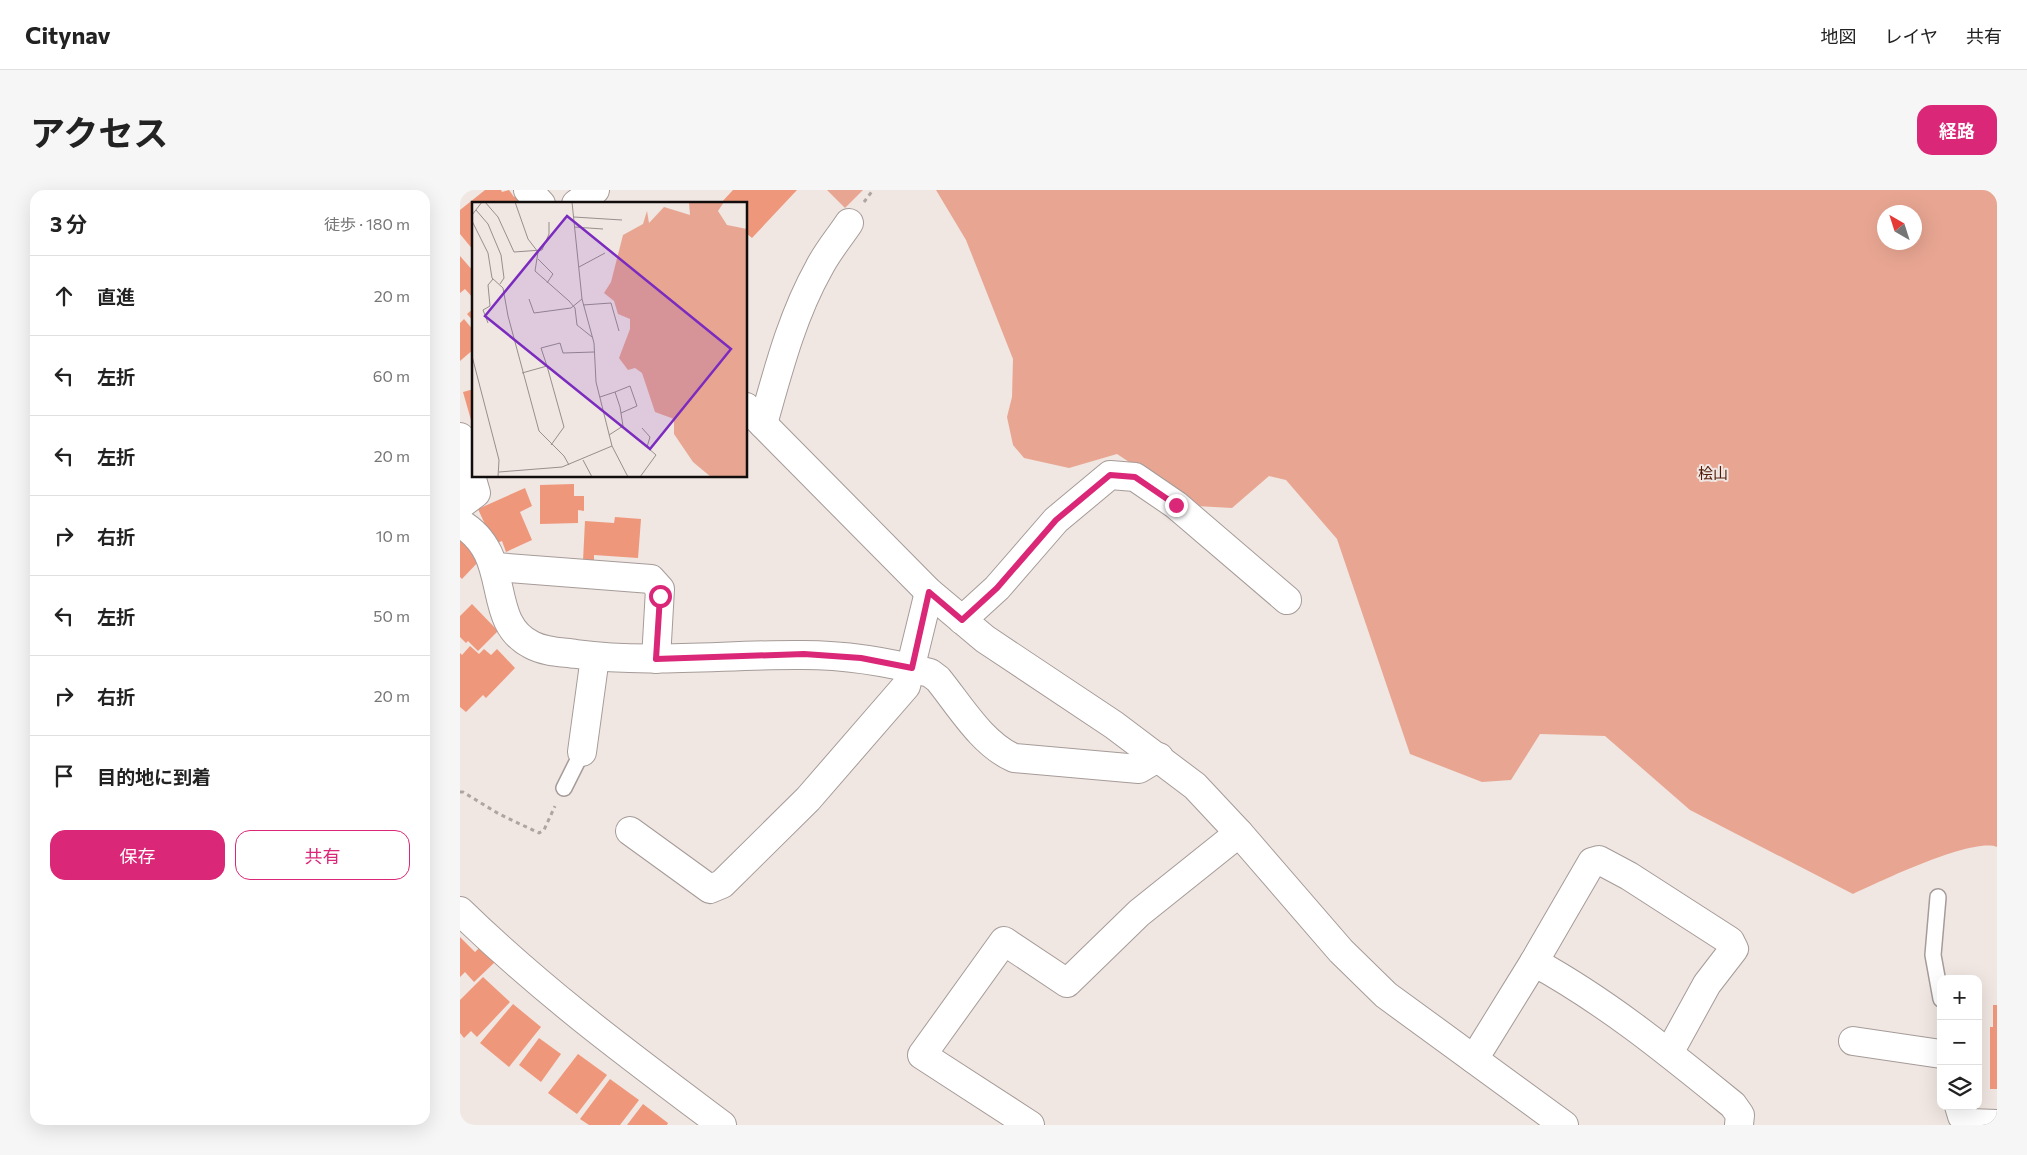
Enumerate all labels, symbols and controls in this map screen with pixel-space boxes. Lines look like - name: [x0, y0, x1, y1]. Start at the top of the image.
- text: Citynav: [25, 20, 111, 49]
- text: 地図: [1821, 25, 1857, 47]
- text: レイヤ: [1885, 25, 1938, 47]
- text: 共有: [1966, 25, 2002, 47]
- button: 経路: [1917, 105, 1997, 155]
- text: アクセス: [30, 110, 168, 153]
- inset map: [472, 202, 748, 478]
- north arrow: [1877, 205, 1922, 250]
- text: 3 分: [50, 211, 87, 236]
- text: 徒歩 · 180 m: [324, 214, 410, 233]
- icon: ahead: [50, 282, 78, 310]
- text: 直進: [97, 285, 135, 308]
- text: 20 m: [374, 286, 410, 305]
- icon: left: [50, 362, 78, 390]
- text: 左折: [97, 365, 135, 388]
- text: 60 m: [373, 366, 410, 385]
- icon: left: [50, 442, 78, 470]
- text: 左折: [97, 445, 135, 468]
- text: 20 m: [374, 446, 410, 465]
- park label: 桧山: [1698, 464, 1728, 482]
- route end: [1165, 494, 1188, 517]
- icon: right: [50, 522, 78, 550]
- text: 右折: [97, 525, 135, 548]
- text: 10 m: [376, 526, 410, 545]
- route start: [649, 585, 672, 608]
- icon: left: [50, 602, 78, 630]
- text: 左折: [97, 605, 135, 628]
- text: 50 m: [373, 606, 410, 625]
- icon: right: [50, 682, 78, 710]
- text: 右折: [97, 685, 135, 708]
- text: 20 m: [374, 686, 410, 705]
- icon: arrive: [50, 762, 78, 790]
- text: 目的地に到着: [97, 765, 211, 788]
- button: 保存: [50, 830, 225, 880]
- button: 共有: [235, 830, 410, 880]
- map controls: [1937, 975, 1982, 1110]
- button: +: [1937, 975, 1982, 1020]
- button: −: [1937, 1020, 1982, 1065]
- button: layers: [1937, 1065, 1982, 1110]

